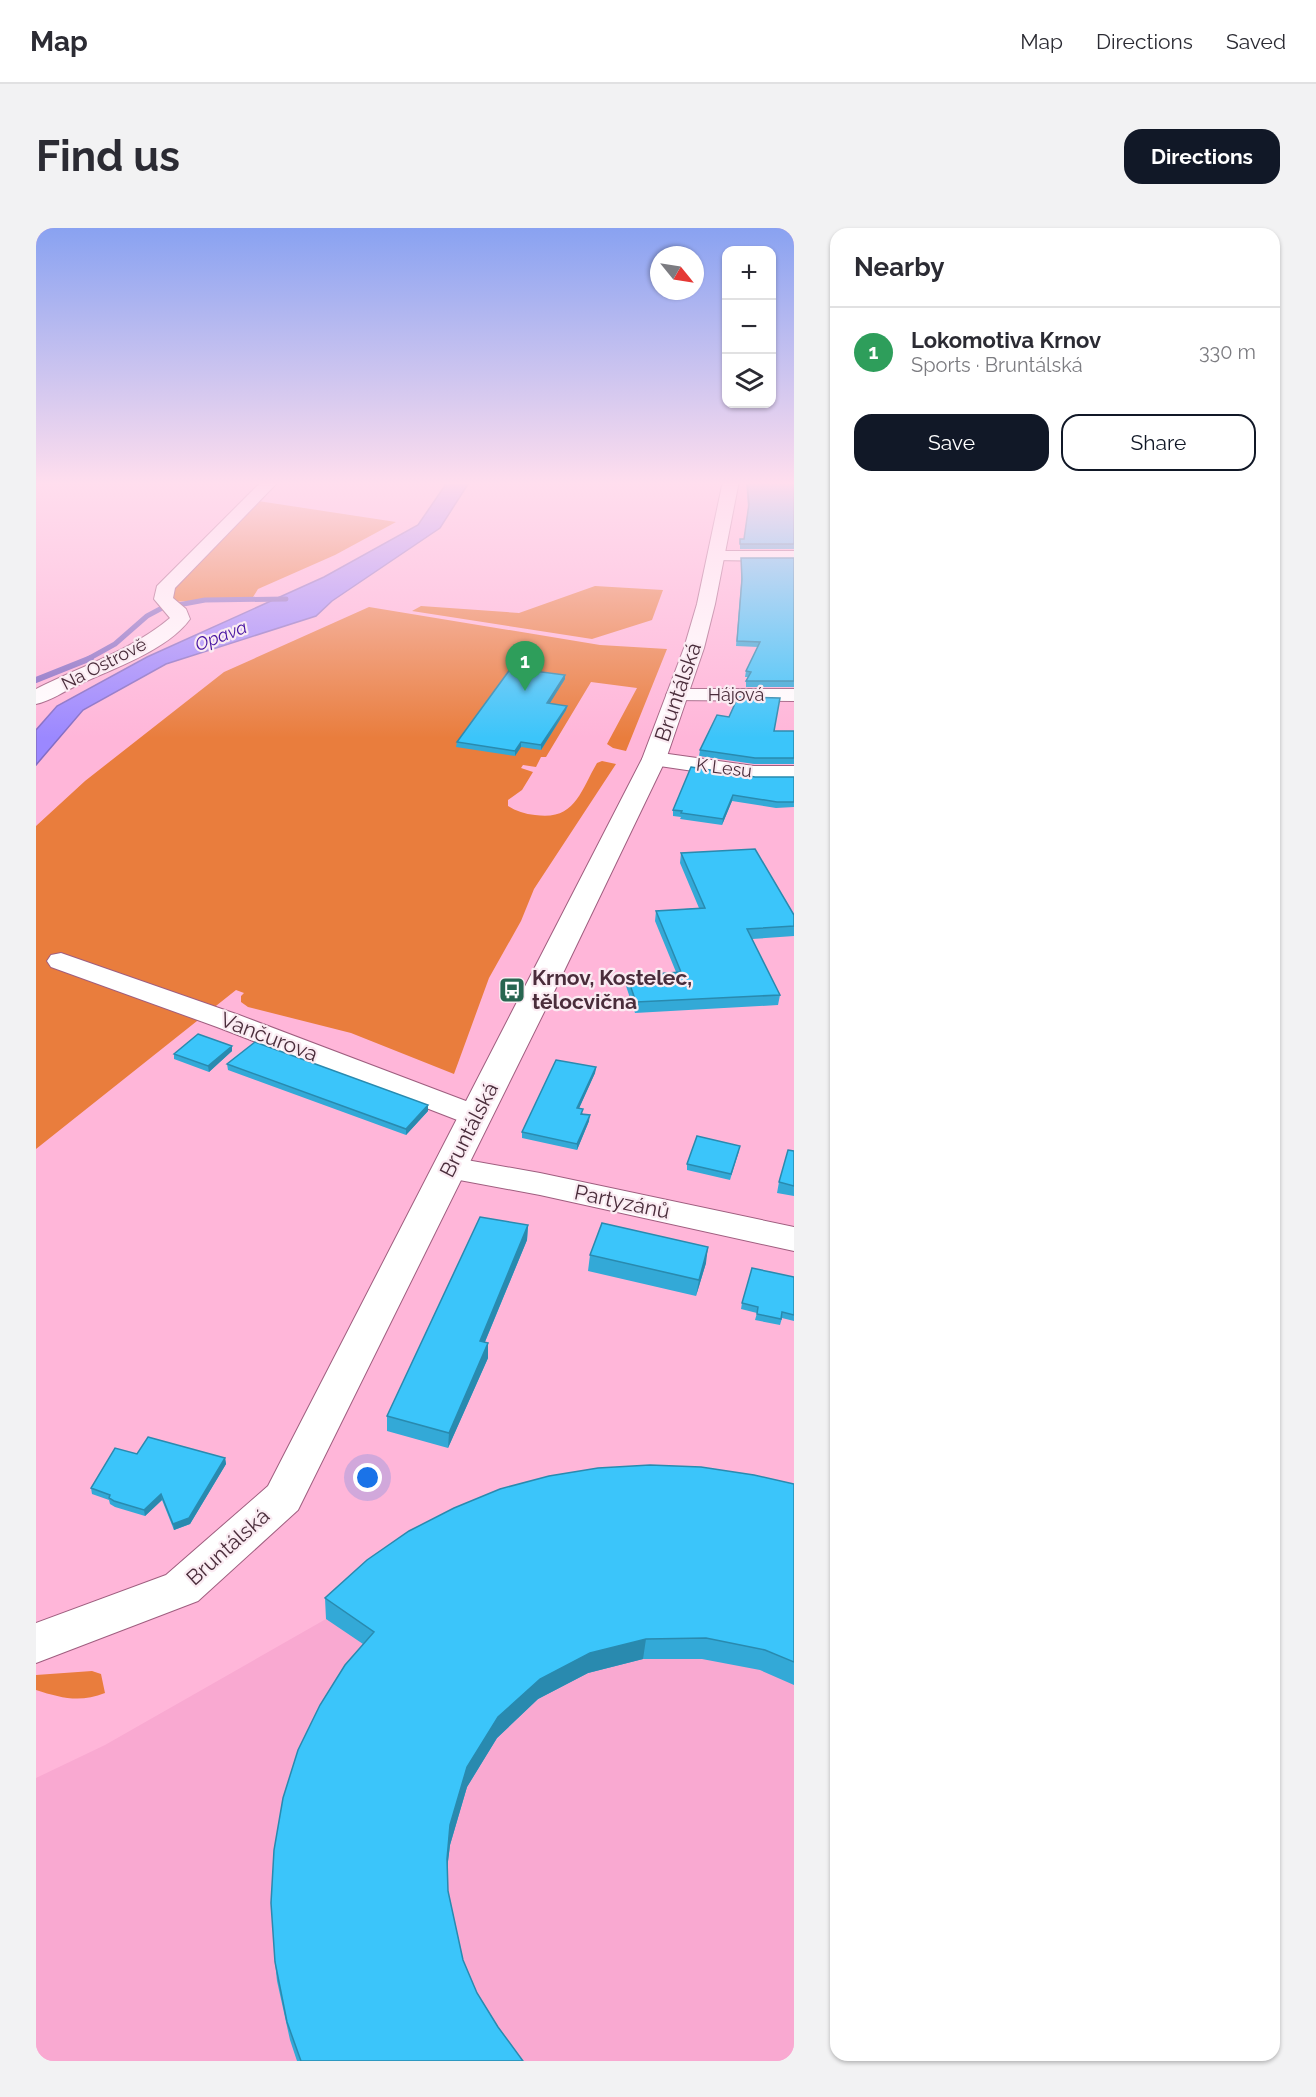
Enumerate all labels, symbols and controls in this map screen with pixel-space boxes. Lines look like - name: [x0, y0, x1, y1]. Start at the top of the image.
- text: Map: [30, 25, 88, 58]
- text: Map: [1020, 29, 1063, 54]
- text: Directions: [1096, 29, 1193, 54]
- text: Saved: [1226, 29, 1286, 54]
- button: Directions: [1124, 129, 1280, 184]
- text: Find us: [36, 132, 180, 181]
- north arrow: [650, 246, 704, 300]
- map controls: [722, 246, 776, 408]
- button: +: [722, 246, 776, 300]
- text: Nearby: [854, 252, 944, 282]
- button: −: [722, 300, 776, 354]
- text: Lokomotiva Krnov: [911, 327, 1101, 353]
- text: 1: [869, 340, 878, 364]
- text: 330 m: [1199, 340, 1256, 364]
- text: Sports · Bruntálská: [911, 353, 1083, 377]
- button: layers: [722, 354, 776, 408]
- button: Save: [854, 414, 1049, 471]
- button: Share: [1061, 414, 1256, 471]
- water label: Opava: [192, 616, 250, 655]
- street label: Na Ostrově: [58, 633, 150, 694]
- street label: Bruntálská: [649, 639, 706, 745]
- pin: 1: [506, 642, 544, 691]
- street label: Hájová: [708, 684, 764, 705]
- street label: K Lesu: [695, 754, 753, 781]
- place label: Krnov, Kostelec, tělocvična: [532, 965, 692, 1014]
- bus stop icon: Krnov, Kostelec, tělocvična: [497, 975, 527, 1005]
- street label: Vančurova: [217, 1007, 321, 1067]
- street label: Bruntálská: [434, 1078, 503, 1181]
- street label: Partyzánů: [572, 1179, 672, 1224]
- your location: [353, 1463, 382, 1492]
- street label: Bruntálská: [181, 1503, 274, 1590]

